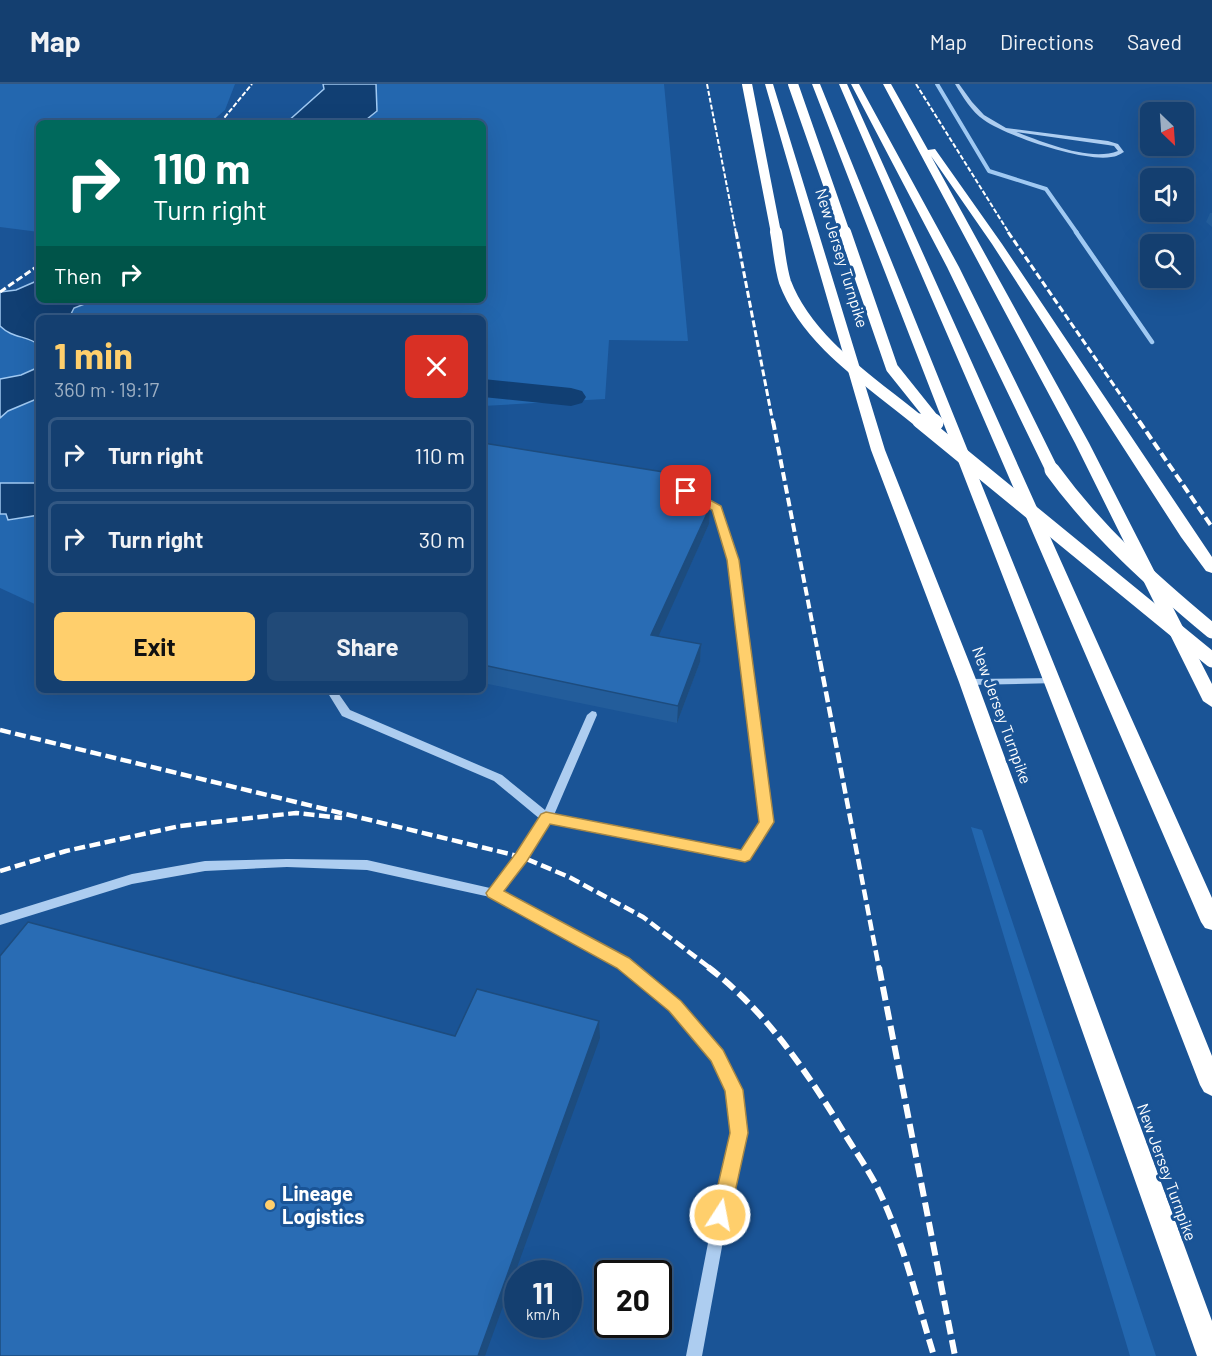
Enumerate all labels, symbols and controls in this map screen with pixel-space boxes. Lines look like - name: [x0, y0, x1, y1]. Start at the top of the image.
- text: Map: [30, 24, 81, 58]
- text: Map: [930, 29, 967, 54]
- text: Directions: [1000, 29, 1094, 54]
- text: Saved: [1127, 29, 1182, 54]
- north arrow: [1140, 102, 1194, 156]
- map controls: [1140, 102, 1194, 288]
- text: 110 m: [153, 142, 250, 192]
- icon: right: [54, 144, 132, 222]
- button: sound: [1140, 168, 1194, 222]
- street label: New Jersey Turnpike: [812, 186, 873, 330]
- text: Turn right: [153, 193, 267, 225]
- button: search: [1140, 234, 1194, 288]
- icon: right: [114, 258, 147, 291]
- text: Then: [54, 262, 102, 288]
- text: 1 min: [54, 333, 133, 376]
- button: close: [405, 335, 468, 398]
- text: 360 m · 19:17: [54, 377, 159, 401]
- icon: right: [57, 438, 90, 471]
- text: Turn right: [108, 442, 203, 468]
- text: 110 m: [415, 442, 465, 468]
- pin: [660, 465, 711, 516]
- icon: arrive: [669, 474, 702, 507]
- icon: right: [57, 522, 90, 555]
- text: Turn right: [108, 526, 203, 552]
- text: 30 m: [419, 526, 465, 552]
- button: Exit: [54, 612, 255, 681]
- button: Share: [267, 612, 468, 681]
- street label: New Jersey Turnpike: [969, 644, 1036, 786]
- street label: New Jersey Turnpike: [1134, 1101, 1201, 1243]
- place label: Lineage Logistics: [282, 1181, 364, 1228]
- position arrow: [688, 1183, 752, 1247]
- marker: Lineage Logistics: [263, 1198, 277, 1212]
- speed limit sign: 20: [594, 1260, 672, 1338]
- text: 11: [532, 1274, 554, 1310]
- text: km/h: [526, 1305, 560, 1323]

